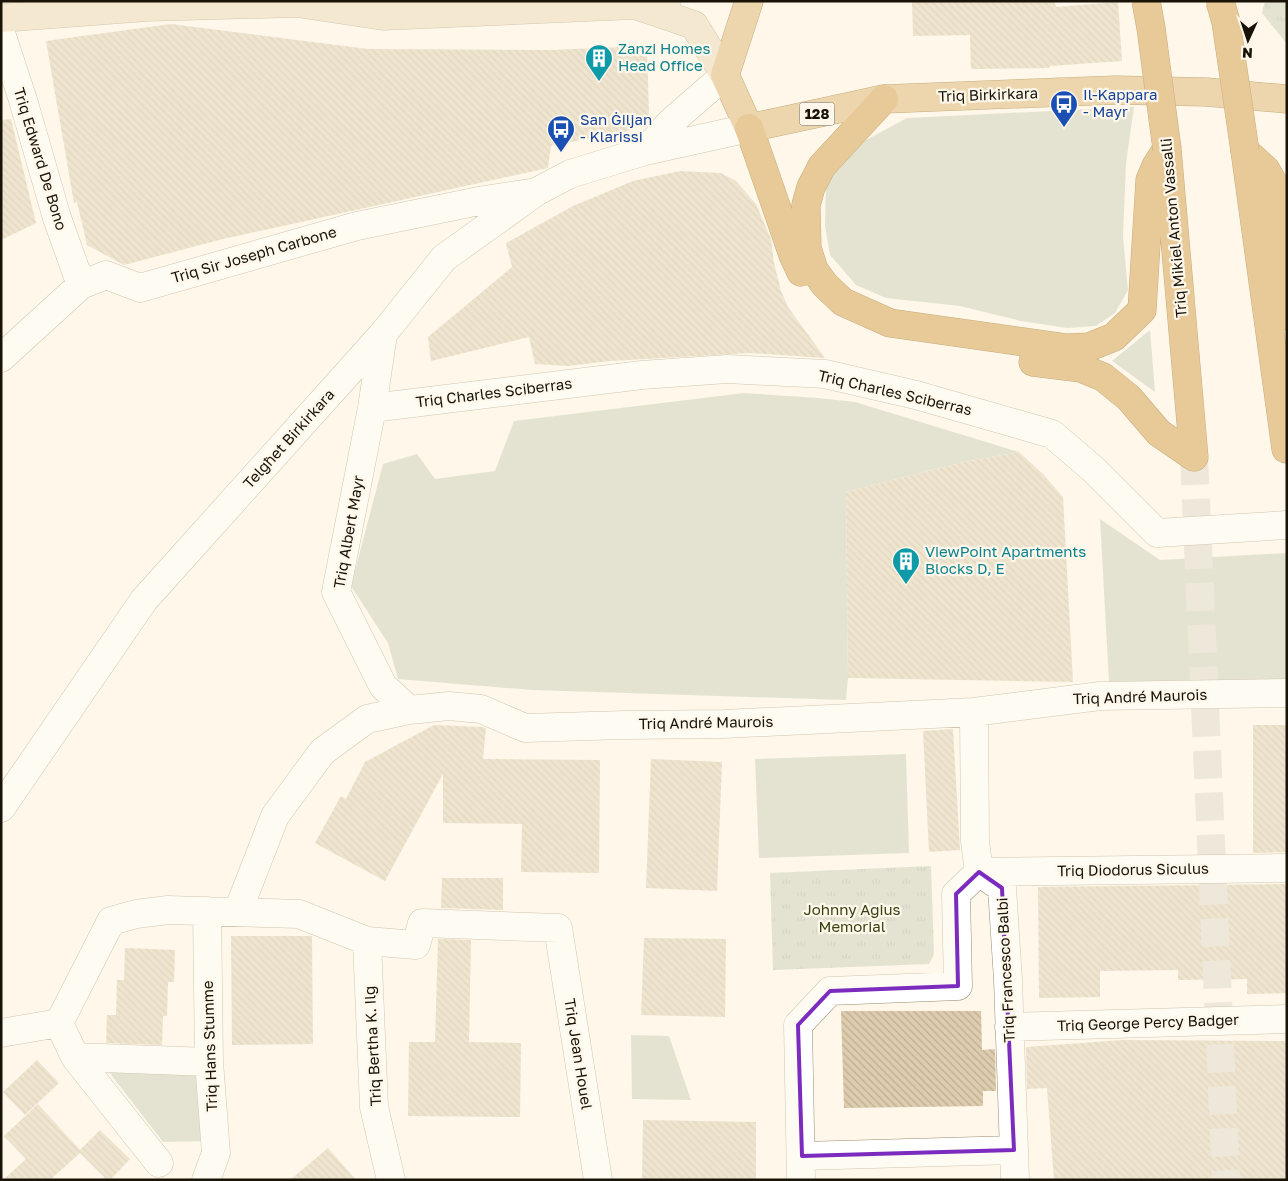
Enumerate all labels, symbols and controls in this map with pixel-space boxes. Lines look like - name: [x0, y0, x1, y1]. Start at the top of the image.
- north arrow: [1223, 15, 1273, 65]
- place label: Zanzi Homes Head Office: [618, 39, 710, 74]
- building icon: Zanzi Homes Head Office: [584, 43, 614, 82]
- text: N: [1242, 45, 1253, 62]
- street label: Triq Birkirkara: [938, 83, 1038, 105]
- street label: Triq Edward De Bono: [11, 85, 71, 232]
- place label: Il-Kappara - Mayr: [1083, 85, 1157, 120]
- bus stop icon: Il-Kappara - Mayr: [1049, 89, 1079, 128]
- road number: 128: [800, 102, 834, 126]
- place label: San Ġiljan - Klarissi: [580, 110, 652, 145]
- bus stop icon: San Ġiljan - Klarissi: [546, 114, 576, 153]
- street label: Triq Mikiel Anton Vassalli: [1156, 138, 1190, 319]
- street label: Triq Sir Joseph Carbone: [169, 222, 339, 286]
- street label: Triq Charles Sciberras: [817, 366, 974, 418]
- street label: Triq Charles Sciberras: [415, 373, 573, 411]
- street label: Telgħet Birkirkara: [239, 385, 338, 492]
- street label: Triq Albert Mayr: [329, 474, 367, 590]
- place label: ViewPoint Apartments Blocks D, E: [925, 542, 1086, 577]
- building icon: ViewPoint Apartments Blocks D, E: [891, 546, 921, 585]
- street label: Triq André Maurois: [1072, 685, 1208, 707]
- street label: Triq André Maurois: [639, 712, 773, 732]
- street label: Triq Diodorus Siculus: [1057, 859, 1209, 879]
- street label: Triq Francesco Balbi: [992, 897, 1018, 1043]
- park label: Johnny Agius Memorial: [803, 900, 901, 935]
- street label: Triq Hans Stumme: [198, 980, 220, 1112]
- street label: Triq Bertha K. Ilg: [360, 985, 384, 1107]
- street label: Triq Jean Houel: [561, 997, 597, 1111]
- street label: Triq George Percy Badger: [1057, 1010, 1239, 1034]

